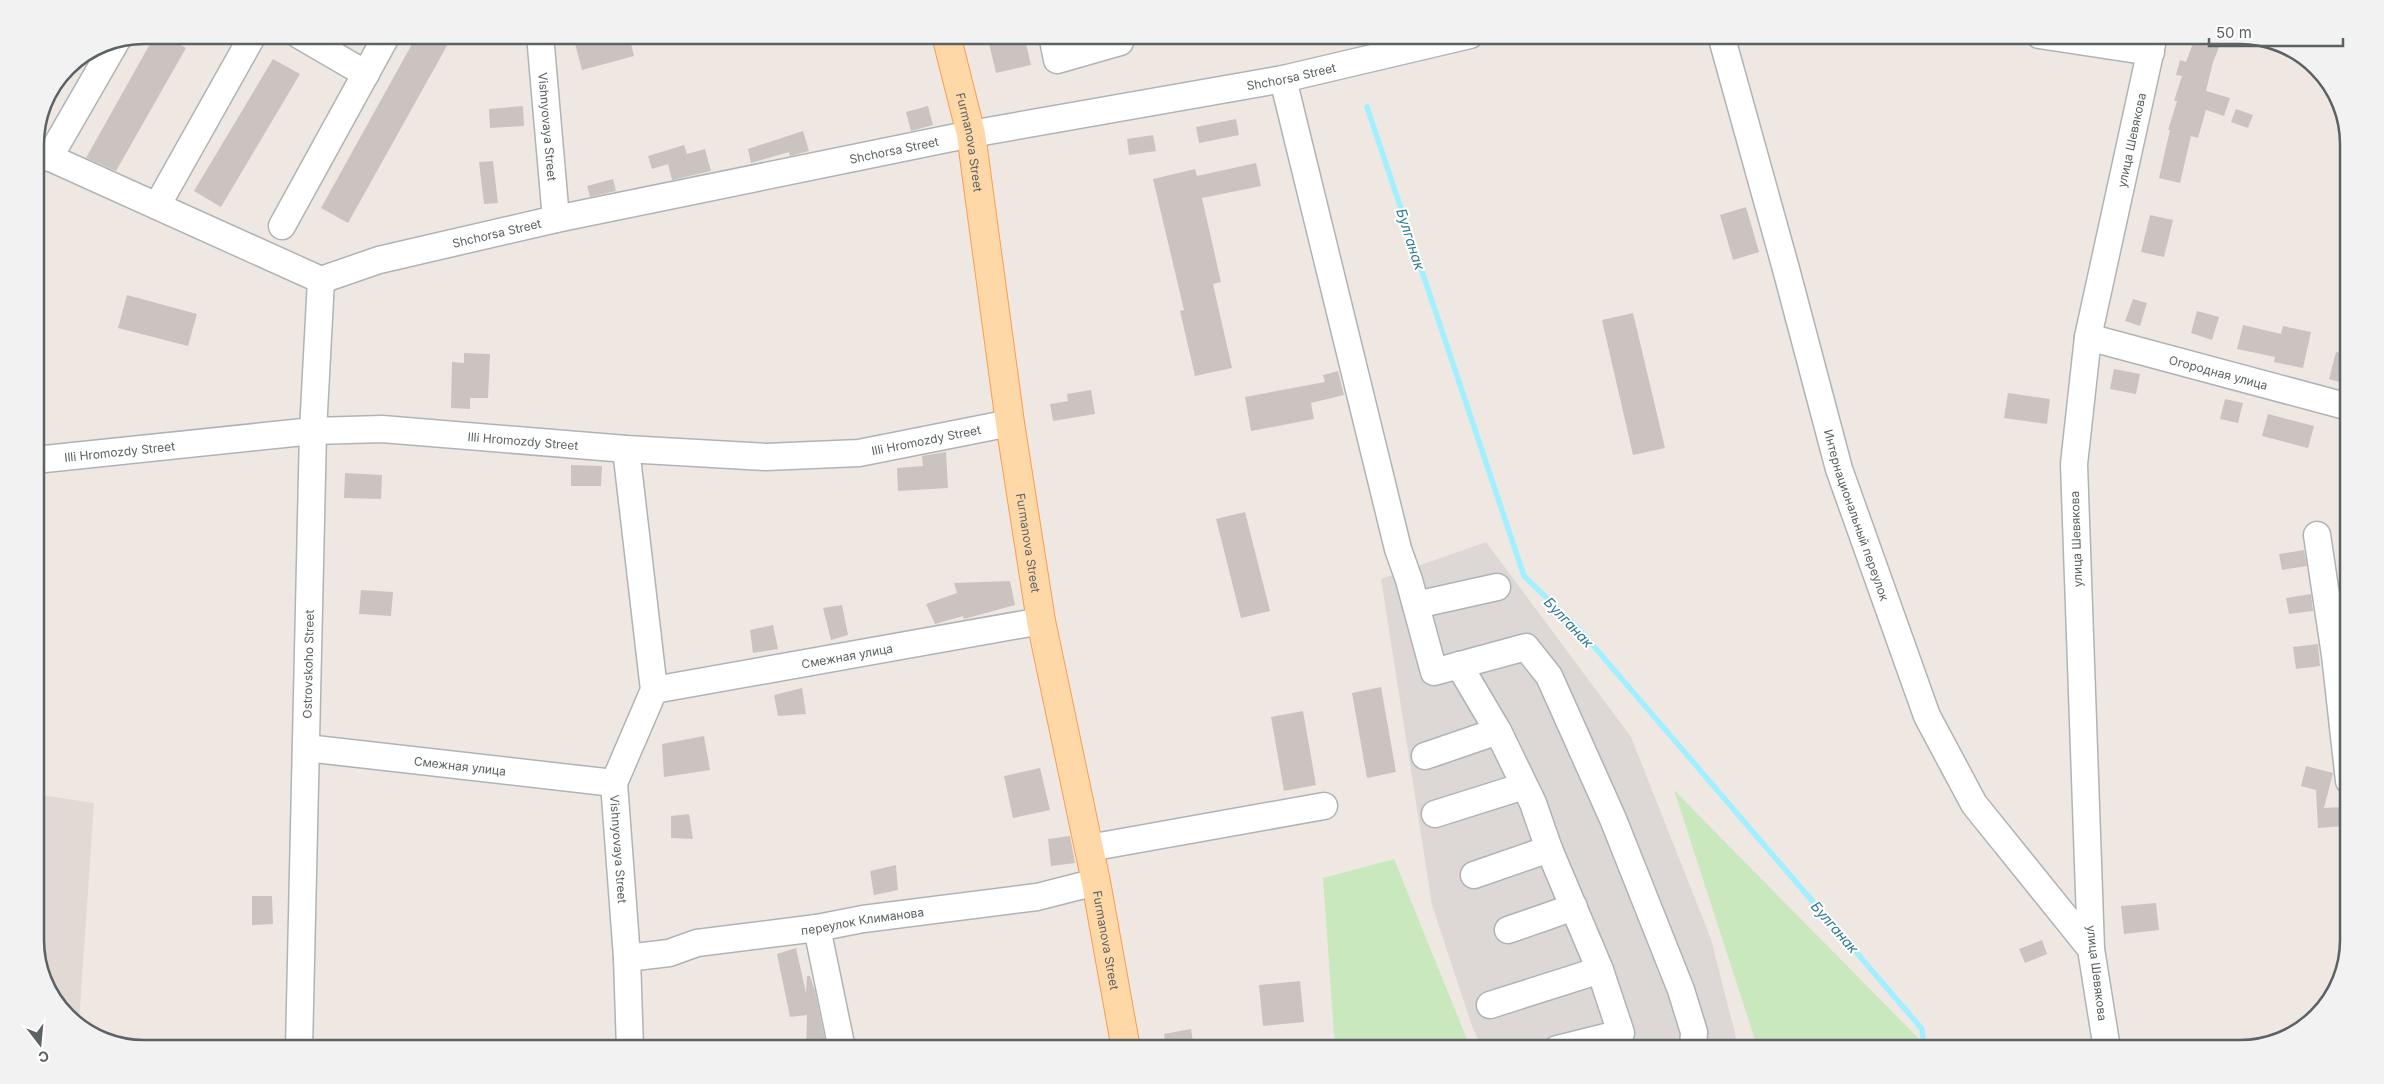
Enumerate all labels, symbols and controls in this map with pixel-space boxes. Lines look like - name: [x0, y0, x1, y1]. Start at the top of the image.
- scale bar: [2209, 15, 2343, 47]
- text: 50 m: [2216, 23, 2252, 42]
- street label: Shchorsa Street: [1245, 59, 1337, 93]
- street label: Vishnyovaya Street: [536, 72, 560, 182]
- street label: Furmanova Street: [953, 91, 986, 193]
- street label: улица Шевякова: [2113, 91, 2149, 189]
- street label: Shchorsa Street: [848, 133, 940, 166]
- water label: Булганак: [1393, 206, 1429, 272]
- street label: Shchorsa Street: [451, 215, 543, 250]
- street label: Огородная улица: [2167, 352, 2269, 392]
- street label: Illi Hromozdy Street: [870, 421, 982, 458]
- street label: Интернациональный переулок: [1821, 428, 1893, 603]
- street label: Illi Hromozdy Street: [467, 429, 579, 453]
- street label: Illi Hromozdy Street: [63, 438, 176, 464]
- street label: улица Шевякова: [2067, 491, 2085, 587]
- street label: Furmanova Street: [1014, 492, 1044, 594]
- water label: Булганак: [1541, 593, 1597, 651]
- street label: Ostrovskoho Street: [299, 609, 316, 719]
- street label: Смежная улица: [800, 640, 894, 671]
- street label: Смежная улица: [413, 753, 507, 778]
- street label: Vishnyovaya Street: [607, 794, 630, 904]
- street label: Furmanova Street: [1090, 889, 1123, 991]
- water label: Булганак: [1808, 897, 1863, 957]
- street label: переулок Климанова: [800, 904, 925, 937]
- street label: улица Шевякова: [2084, 924, 2110, 1022]
- north arrow: [15, 1019, 65, 1069]
- text: С: [36, 1047, 51, 1067]

